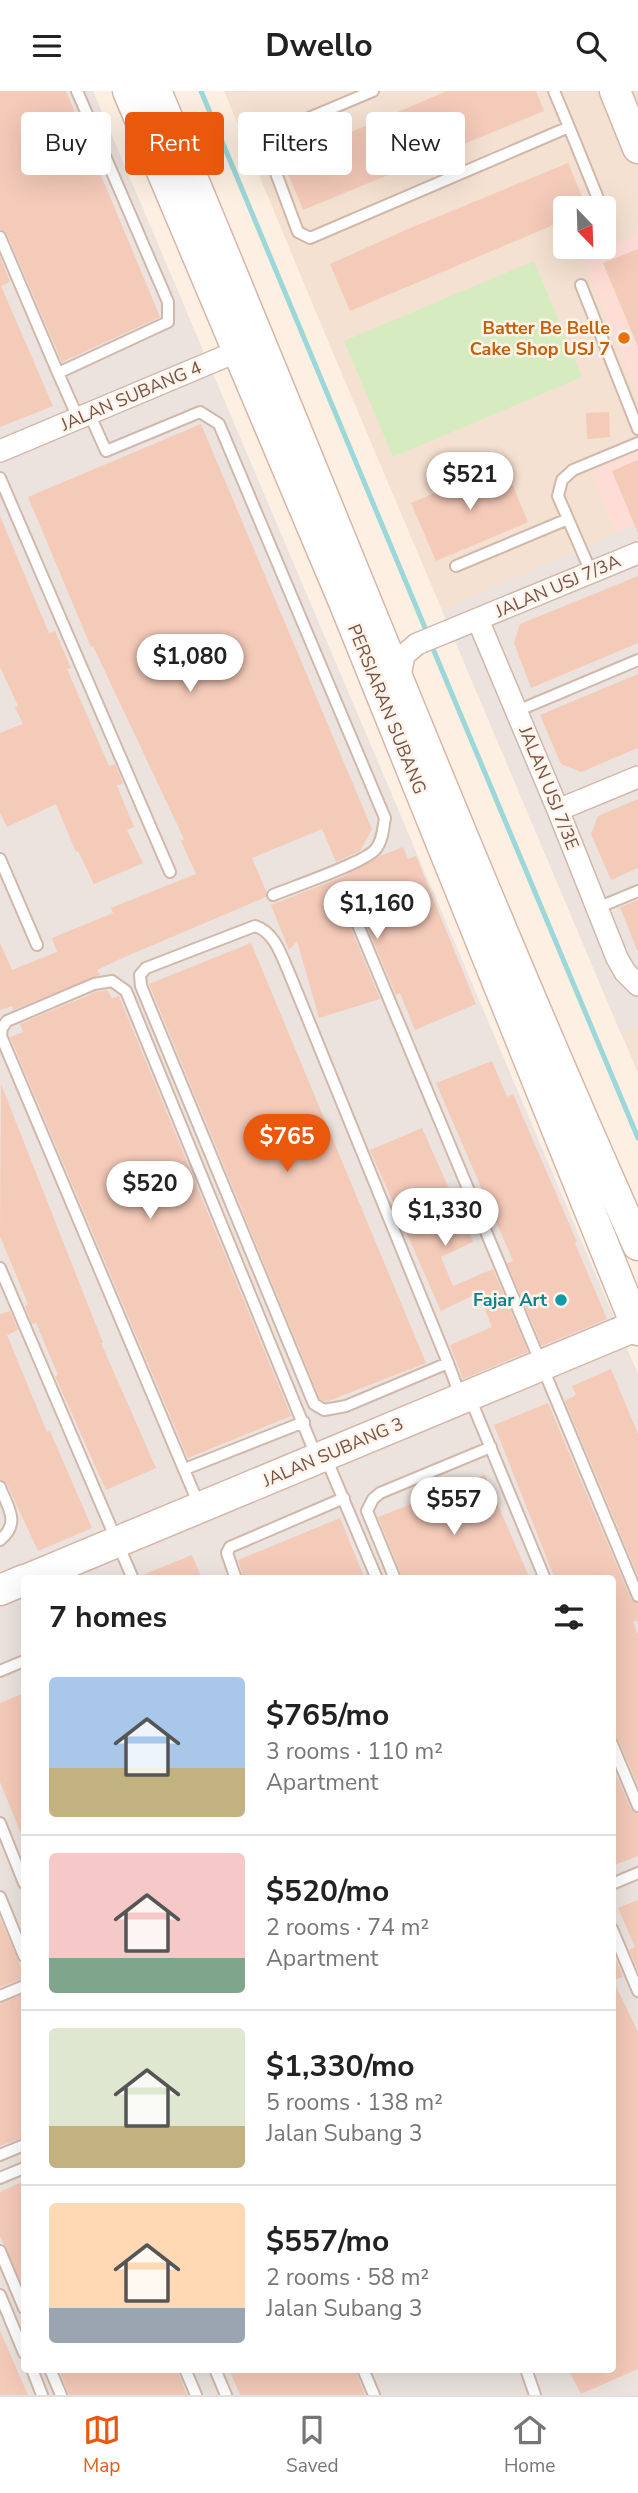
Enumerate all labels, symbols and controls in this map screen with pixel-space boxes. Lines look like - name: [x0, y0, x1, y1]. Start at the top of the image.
- text: Dwello: [265, 24, 373, 67]
- icon: menu: [28, 27, 66, 65]
- icon: search: [572, 27, 610, 65]
- chip: Buy: [21, 112, 111, 175]
- chip: Rent: [125, 112, 224, 175]
- chip: Filters: [238, 112, 352, 175]
- chip: New: [366, 112, 465, 175]
- north arrow: [553, 196, 616, 259]
- map controls: [553, 196, 616, 259]
- place label: Batter Be Belle Cake Shop USJ 7: [470, 316, 610, 361]
- marker: Batter Be Belle Cake Shop USJ 7: [616, 330, 632, 346]
- street label: JALAN SUBANG 4: [56, 355, 205, 437]
- pin: $521: [429, 453, 511, 512]
- text: $521: [442, 459, 498, 490]
- street label: JALAN USJ 7/3A: [491, 549, 624, 624]
- street label: PERSIARAN SUBANG: [342, 620, 432, 798]
- pin: $1,080: [133, 635, 247, 694]
- text: $1,080: [153, 641, 227, 672]
- street label: JALAN USJ 7/3E: [513, 722, 585, 853]
- pin: $1,160: [320, 881, 434, 941]
- text: $1,160: [340, 888, 414, 919]
- pin: $765: [246, 1115, 328, 1174]
- text: $765: [259, 1121, 315, 1152]
- pin: $520: [109, 1161, 191, 1221]
- text: $520: [122, 1168, 178, 1199]
- pin: $1,330: [388, 1189, 502, 1248]
- text: $1,330: [408, 1195, 482, 1226]
- place label: Fajar Art: [473, 1288, 547, 1312]
- marker: Fajar Art: [553, 1292, 569, 1308]
- street label: JALAN SUBANG 3: [258, 1412, 407, 1493]
- pin: $557: [413, 1477, 495, 1537]
- text: $557: [426, 1484, 482, 1515]
- text: 7 homes: [49, 1597, 167, 1638]
- icon: filters: [550, 1598, 588, 1636]
- text: $765/mo: [266, 1695, 389, 1736]
- icon: home: [105, 1705, 189, 1789]
- text: 3 rooms · 110 m²: [266, 1736, 443, 1767]
- text: Apartment: [266, 1767, 378, 1798]
- text: $520/mo: [266, 1871, 389, 1912]
- icon: home: [105, 1881, 189, 1965]
- text: 2 rooms · 74 m²: [266, 1912, 429, 1943]
- text: Apartment: [266, 1943, 378, 1974]
- text: $1,330/mo: [266, 2046, 415, 2087]
- icon: home: [105, 2056, 189, 2140]
- text: 5 rooms · 138 m²: [266, 2087, 443, 2118]
- text: Jalan Subang 3: [266, 2118, 423, 2149]
- text: $557/mo: [266, 2221, 389, 2262]
- icon: home: [105, 2231, 189, 2315]
- text: 2 rooms · 58 m²: [266, 2262, 429, 2293]
- text: Jalan Subang 3: [266, 2293, 423, 2324]
- tab: Map: [83, 2411, 121, 2479]
- tab: Saved: [286, 2411, 339, 2479]
- tab: Home: [504, 2411, 555, 2479]

